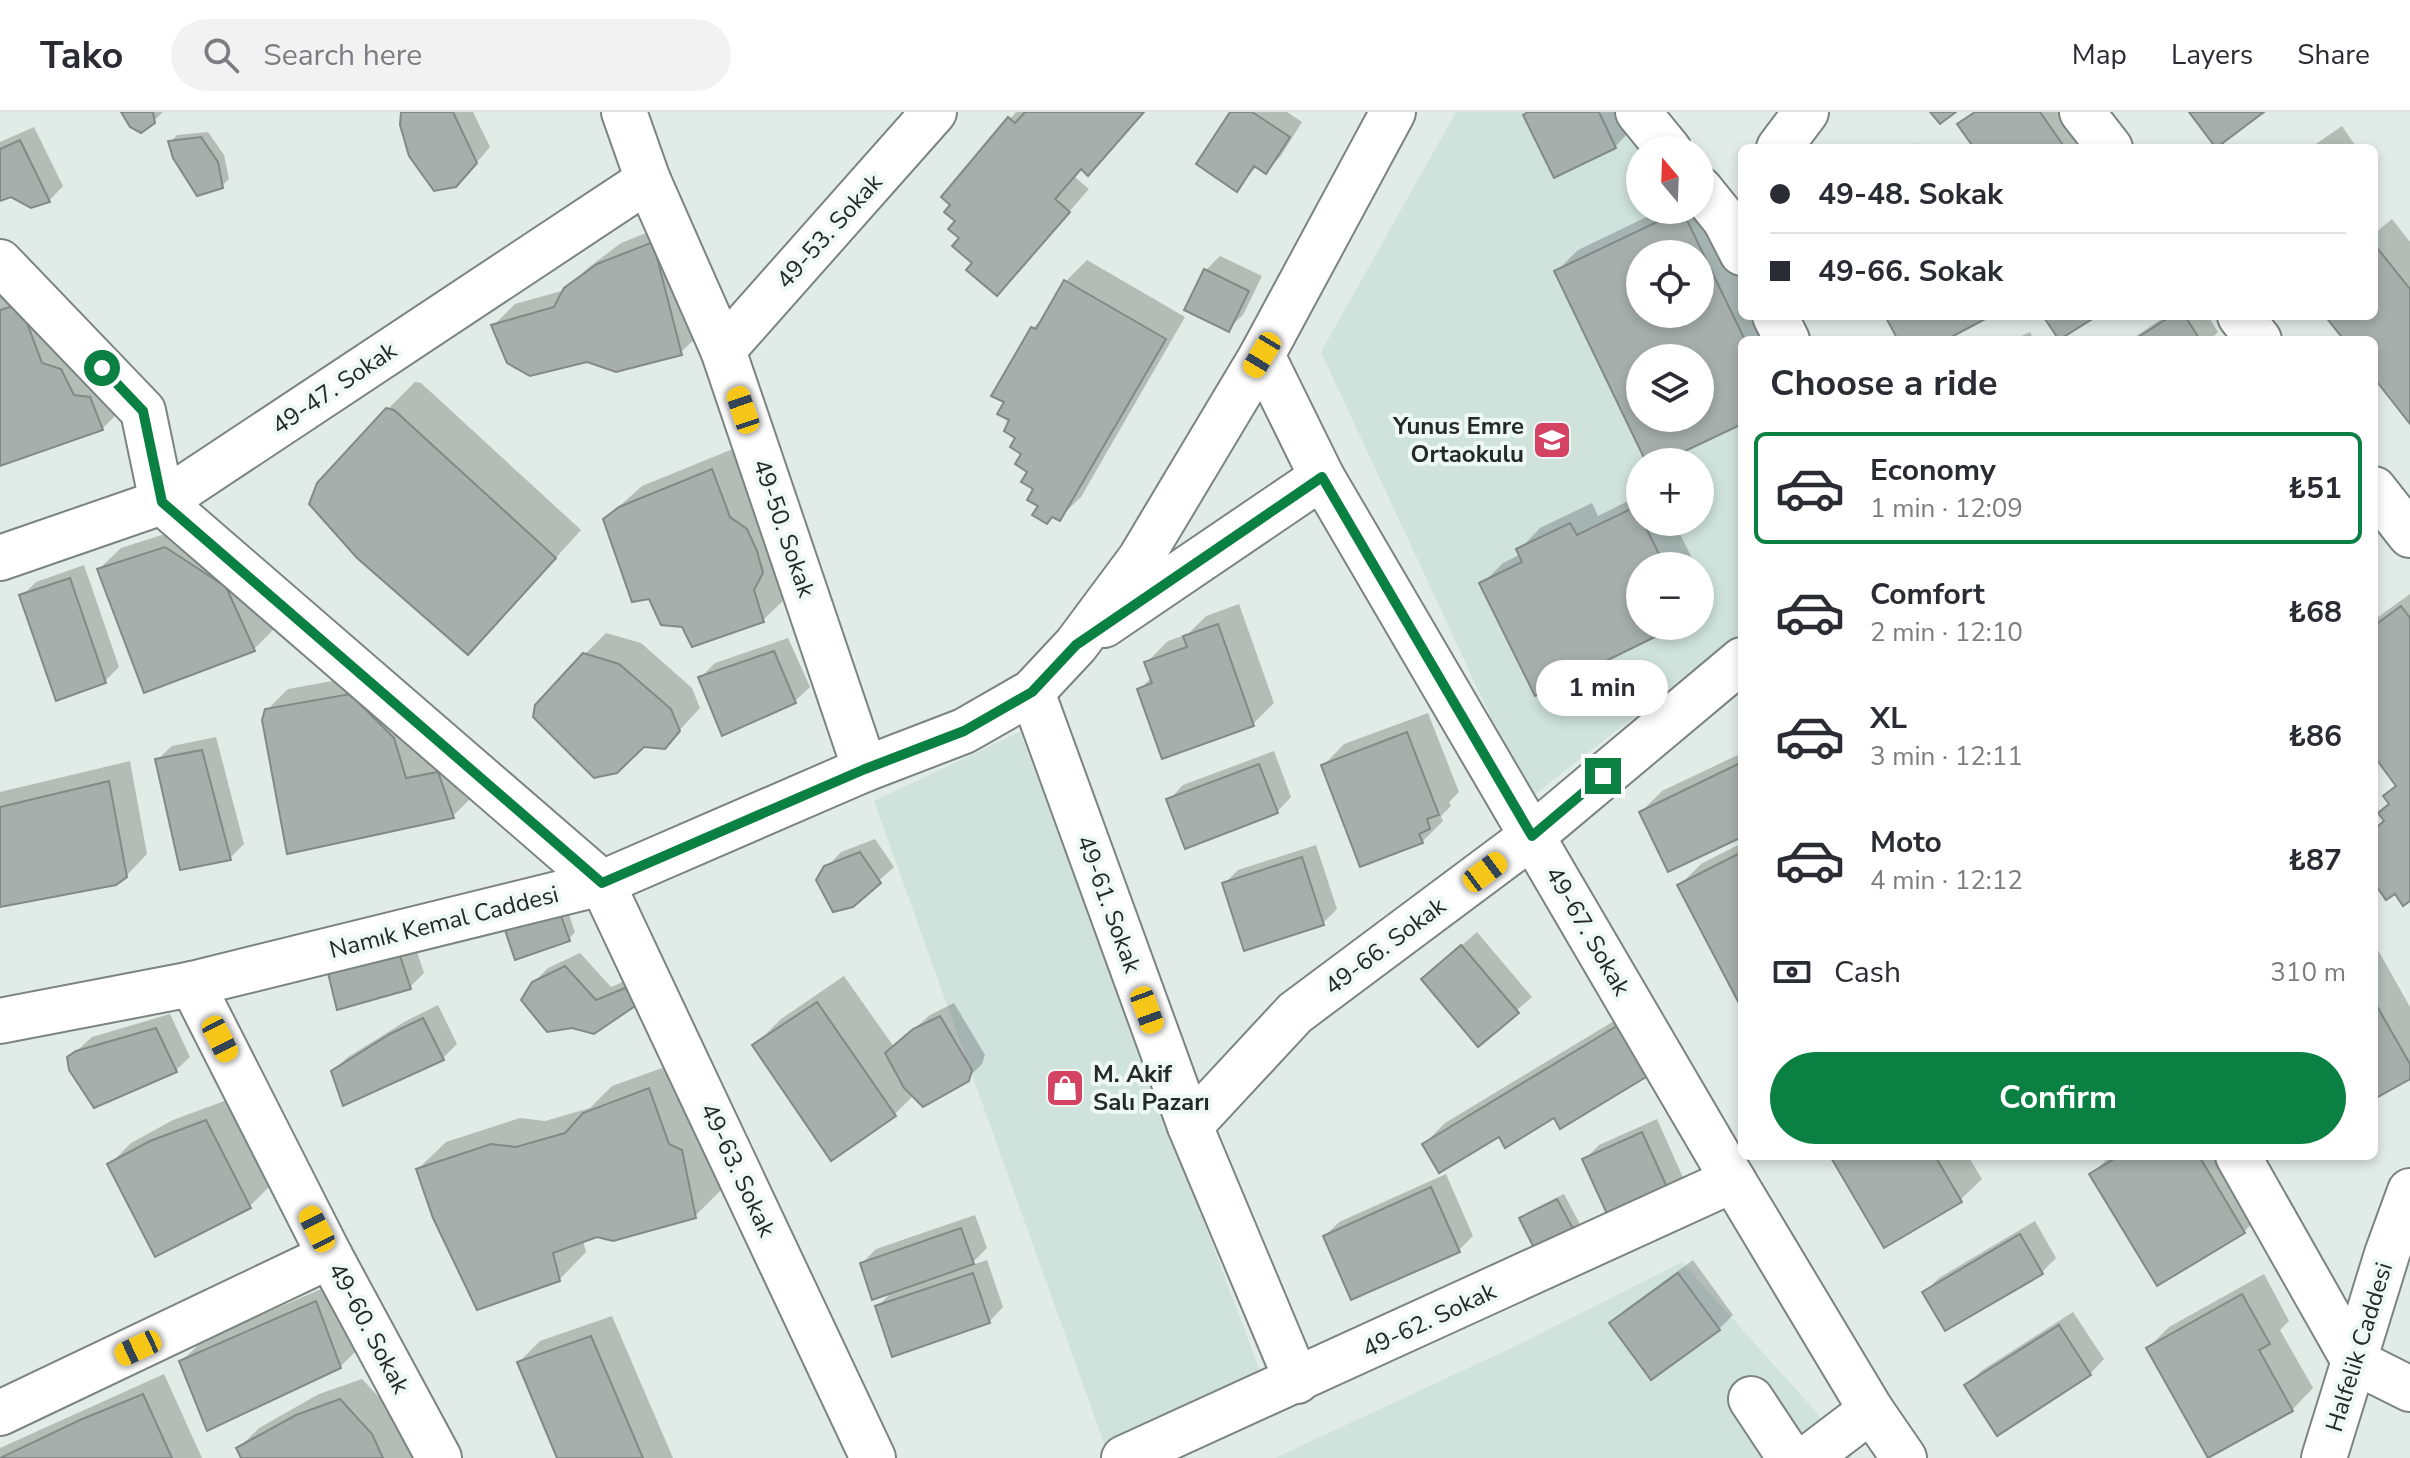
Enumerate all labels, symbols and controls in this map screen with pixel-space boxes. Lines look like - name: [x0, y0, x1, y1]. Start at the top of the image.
- search box: [171, 19, 731, 91]
- text: Tako: [40, 30, 123, 81]
- icon: search: [199, 33, 243, 77]
- text: Search here: [263, 35, 422, 76]
- text: Map: [2072, 36, 2127, 74]
- text: Layers: [2171, 36, 2253, 74]
- text: Share: [2297, 36, 2370, 74]
- north arrow: [1626, 136, 1714, 224]
- map controls: [1626, 136, 1714, 640]
- street label: 49-53. Sokak: [769, 166, 890, 295]
- text: 49-48. Sokak: [1818, 174, 2003, 215]
- button: locate: [1626, 240, 1714, 328]
- text: 49-66. Sokak: [1818, 251, 2003, 292]
- car: [1239, 328, 1285, 382]
- street label: 49-47. Sokak: [265, 334, 404, 442]
- button: layers: [1626, 344, 1714, 432]
- route start: [84, 350, 120, 386]
- text: Choose a ride: [1770, 359, 1998, 408]
- car: [724, 383, 762, 437]
- place label: Yunus Emre Ortaokulu: [1392, 410, 1524, 470]
- school or university icon: Yunus Emre Ortaokulu: [1531, 419, 1573, 461]
- button: +: [1626, 448, 1714, 536]
- text: Economy: [1870, 450, 1996, 491]
- icon: car: [1774, 452, 1846, 524]
- street label: 49-50. Sokak: [745, 455, 823, 602]
- text: ₺51: [2288, 468, 2342, 509]
- text: 1 min · 12:09: [1870, 491, 2023, 526]
- button: −: [1626, 552, 1714, 640]
- text: Comfort: [1870, 574, 1985, 615]
- icon: car: [1774, 576, 1846, 648]
- text: ₺68: [2288, 592, 2342, 633]
- text: 2 min · 12:10: [1870, 615, 2023, 650]
- callout: 1 min: [1537, 660, 1669, 716]
- text: 1 min: [1568, 670, 1636, 705]
- text: XL: [1870, 698, 1907, 739]
- icon: car: [1774, 700, 1846, 772]
- text: ₺86: [2288, 716, 2342, 757]
- text: 3 min · 12:11: [1870, 739, 2023, 774]
- route end: [1585, 758, 1621, 794]
- text: Moto: [1870, 822, 1942, 863]
- icon: car: [1774, 824, 1846, 896]
- street label: 49-61. Sokak: [1069, 831, 1149, 978]
- text: ₺87: [2288, 840, 2342, 881]
- car: [1459, 848, 1511, 896]
- street label: 49-67. Sokak: [1538, 861, 1638, 1002]
- text: 4 min · 12:12: [1870, 863, 2023, 898]
- street label: Namık Kemal Caddesi: [326, 878, 562, 966]
- street label: 49-66. Sokak: [1318, 889, 1453, 1002]
- icon: cash: [1770, 950, 1814, 994]
- text: Cash: [1834, 952, 1901, 993]
- text: 310 m: [2270, 955, 2346, 990]
- car: [1128, 983, 1166, 1037]
- car: [198, 1012, 242, 1066]
- button: Confirm: [1770, 1052, 2346, 1144]
- place label: M. Akif Salı Pazarı: [1093, 1058, 1210, 1118]
- shop icon: M. Akif Salı Pazarı: [1044, 1067, 1086, 1109]
- street label: 49-63. Sokak: [693, 1098, 783, 1243]
- car: [295, 1202, 339, 1256]
- street label: 49-60. Sokak: [321, 1257, 417, 1400]
- street label: Halfelik Caddesi: [2318, 1258, 2400, 1436]
- street label: 49-62. Sokak: [1357, 1275, 1502, 1365]
- car: [111, 1327, 165, 1369]

